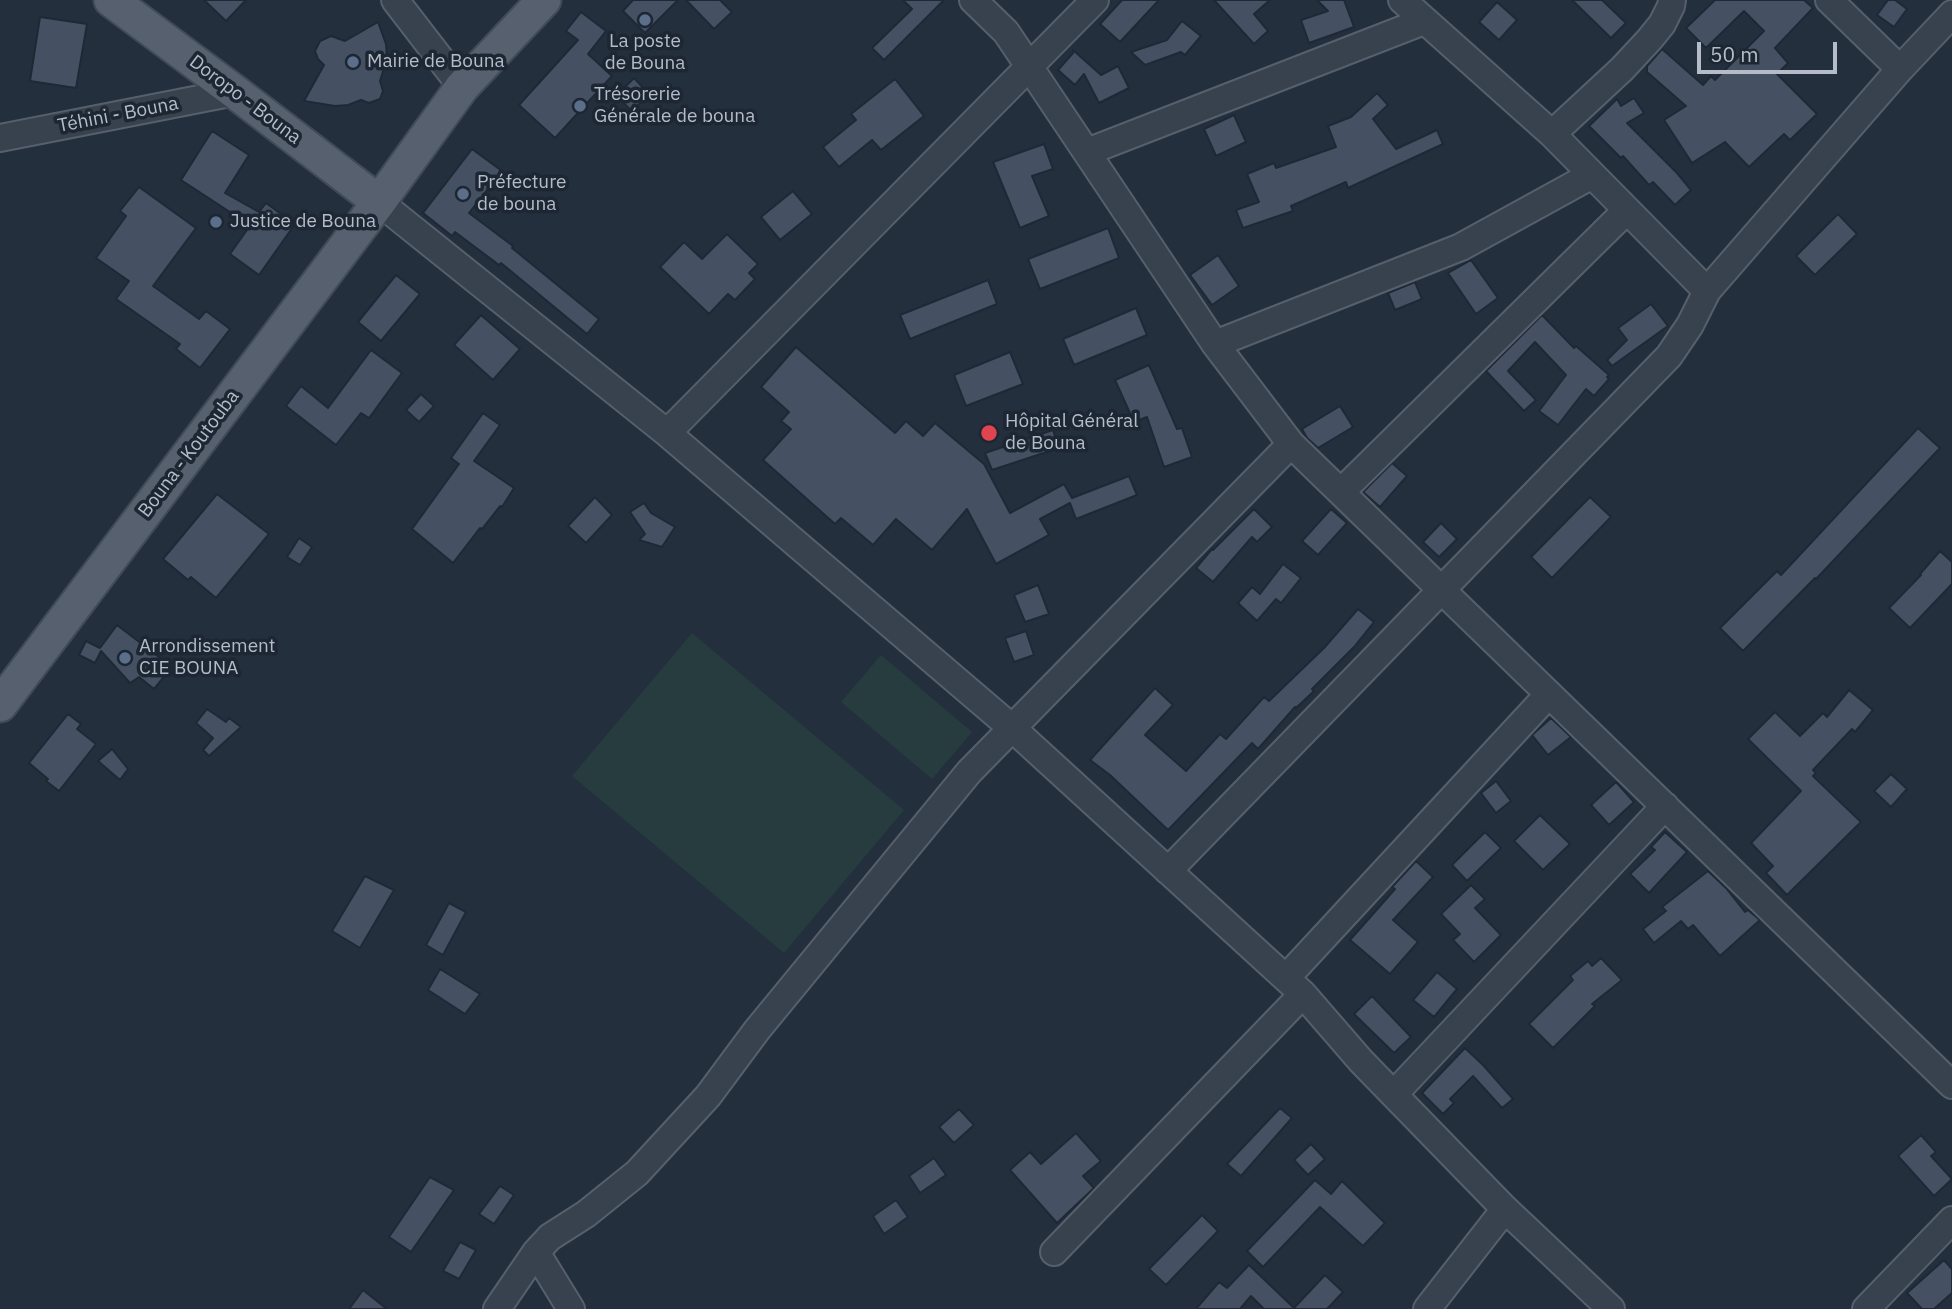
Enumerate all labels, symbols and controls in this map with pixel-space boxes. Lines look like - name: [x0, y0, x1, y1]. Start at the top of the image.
- marker: La poste de Bouna: [637, 12, 653, 28]
- scale bar: [1700, 28, 1840, 72]
- place label: La poste de Bouna: [605, 31, 685, 75]
- text: 50 m: [1710, 40, 1759, 68]
- street label: Doropo - Bouna: [185, 51, 305, 149]
- place label: Mairie de Bouna: [367, 51, 505, 73]
- marker: Mairie de Bouna: [345, 54, 361, 70]
- place label: Trésorerie Générale de bouna: [594, 84, 755, 128]
- street label: Téhini - Bouna: [56, 92, 180, 138]
- marker: Trésorerie Générale de bouna: [572, 98, 588, 114]
- place label: Préfecture de bouna: [477, 172, 566, 216]
- marker: Préfecture de bouna: [455, 186, 471, 202]
- place label: Justice de Bouna: [230, 211, 376, 233]
- marker: Justice de Bouna: [208, 214, 224, 230]
- street label: Bouna - Koutouba: [134, 386, 244, 522]
- place label: Hôpital Général de Bouna: [1005, 411, 1138, 455]
- marker: Hôpital Général de Bouna: [979, 423, 999, 443]
- place label: Arrondissement CIE BOUNA: [139, 636, 276, 680]
- marker: Arrondissement CIE BOUNA: [117, 650, 133, 666]

